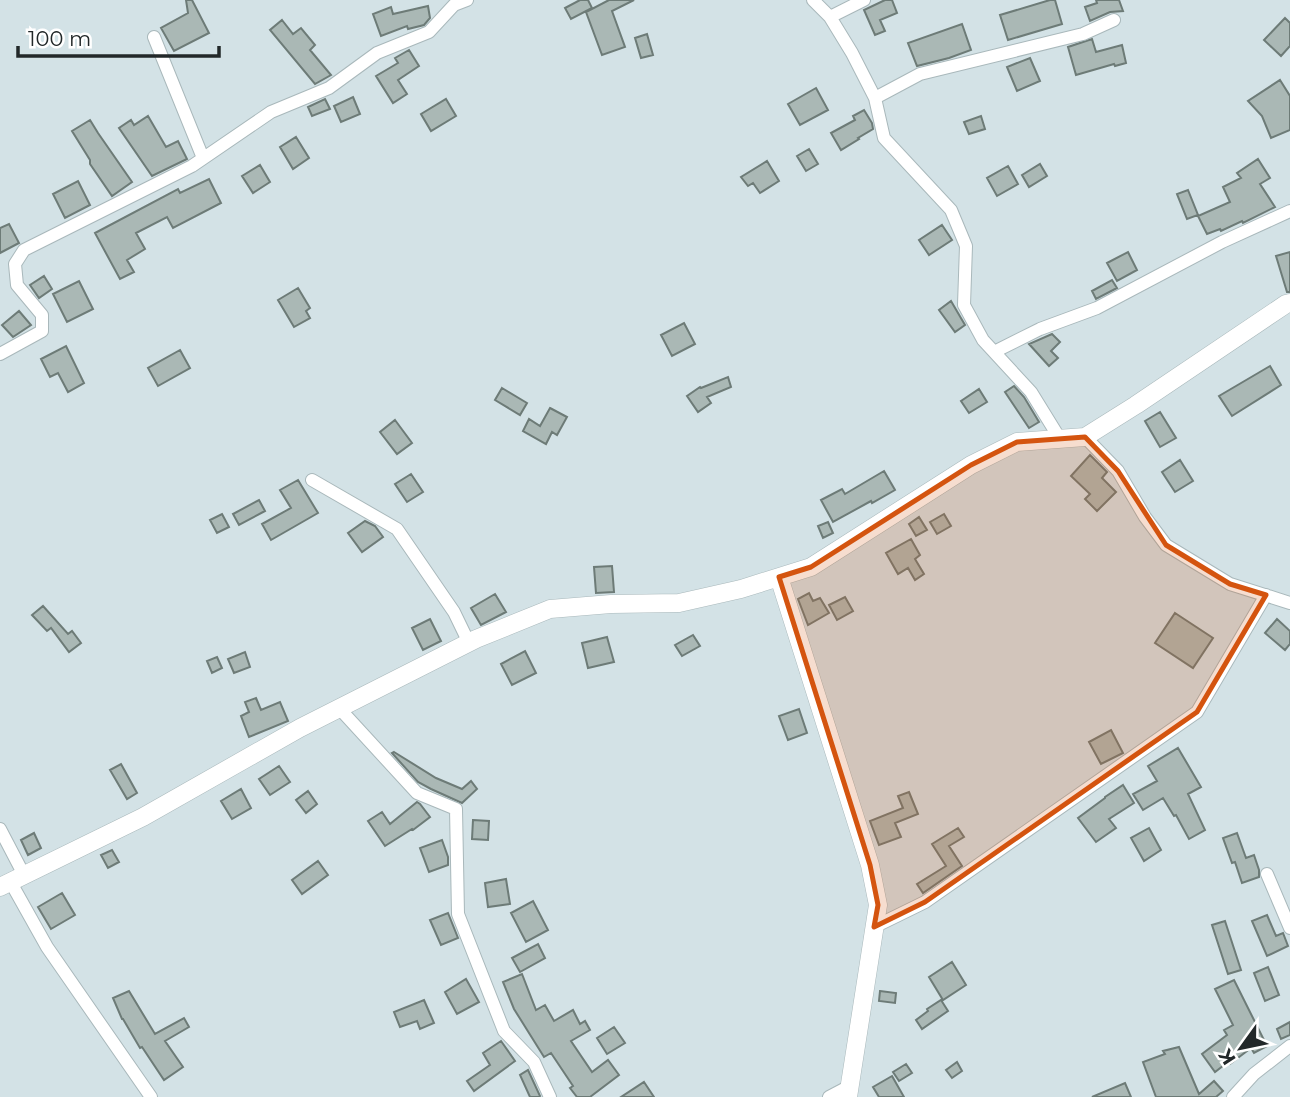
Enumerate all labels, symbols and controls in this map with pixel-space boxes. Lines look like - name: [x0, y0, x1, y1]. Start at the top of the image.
- scale bar: [18, 14, 219, 58]
- text: 100 m: [28, 26, 91, 51]
- north arrow: [1206, 1013, 1276, 1083]
- text: K: [1213, 1044, 1241, 1069]

